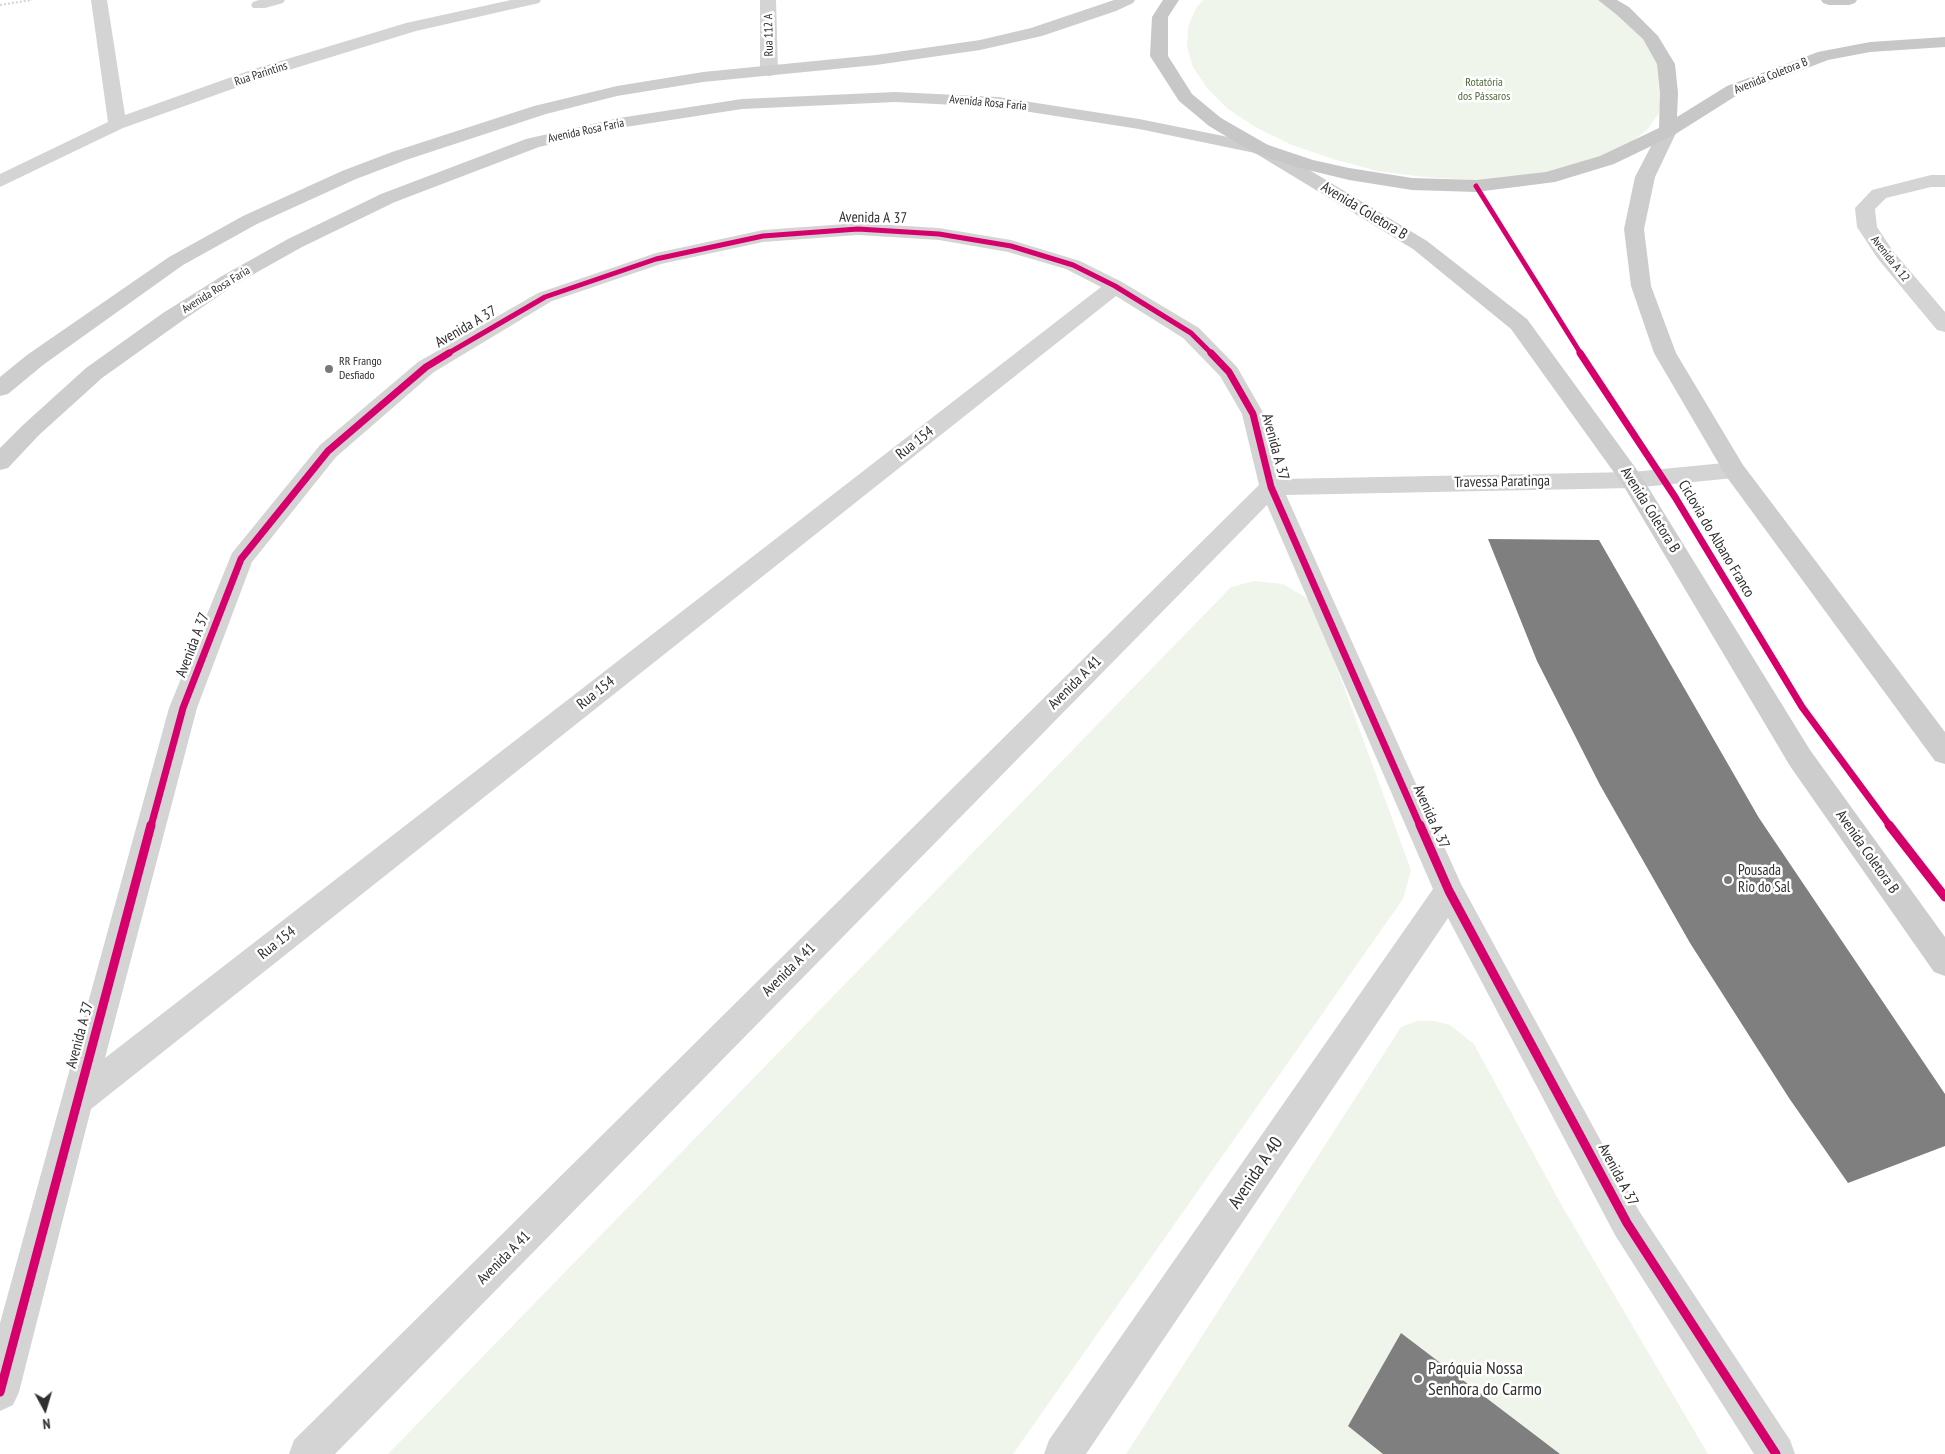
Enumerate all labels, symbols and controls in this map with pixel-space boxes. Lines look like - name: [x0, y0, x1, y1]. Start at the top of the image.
- street label: Rua 112 A: [761, 14, 777, 56]
- street label: Avenida Coletora B: [1732, 55, 1810, 97]
- street label: Rua Parintins: [233, 59, 289, 89]
- park label: Rotatória dos Pássaros: [1458, 76, 1510, 104]
- street label: Avenida Rosa Faria: [949, 92, 1027, 114]
- street label: Avenida Rosa Faria: [547, 116, 625, 146]
- street label: Avenida Coletora B: [1318, 178, 1410, 244]
- street label: Avenida A 37: [839, 208, 907, 228]
- street label: Avenida A 12: [1868, 233, 1912, 285]
- street label: Avenida Rosa Faria: [179, 263, 253, 317]
- street label: Avenida A 37: [432, 302, 500, 352]
- place label: RR Frango Desfiado: [339, 355, 382, 383]
- marker: RR Frango Desfiado: [323, 363, 335, 375]
- street label: Avenida A 37: [1258, 412, 1292, 482]
- street label: Rua 154: [892, 423, 938, 463]
- street label: Avenida Coletora B: [1617, 464, 1683, 556]
- street label: Travessa Paratinga: [1454, 472, 1550, 492]
- street label: Ciclovia do Albano Franco: [1674, 477, 1758, 601]
- street label: Avenida A 37: [172, 610, 214, 680]
- street label: Avenida A 41: [1045, 653, 1105, 713]
- street label: Rua 154: [573, 673, 619, 713]
- street label: Avenida A 37: [1409, 782, 1453, 852]
- street label: Avenida Coletora B: [1832, 807, 1902, 897]
- place label: Pousada Rio do Sal: [1738, 862, 1790, 897]
- marker: Pousada Rio do Sal: [1722, 874, 1734, 886]
- street label: Rua 154: [254, 923, 300, 963]
- street label: Avenida A 41: [759, 940, 819, 1000]
- street label: Avenida A 37: [63, 1000, 97, 1070]
- street label: Avenida A 40: [1224, 1133, 1288, 1213]
- street label: Avenida A 37: [1594, 1141, 1642, 1209]
- street label: Avenida A 41: [474, 1228, 534, 1288]
- place label: Paróquia Nossa Senhora do Carmo: [1428, 1358, 1542, 1400]
- marker: Paróquia Nossa Senhora do Carmo: [1412, 1373, 1424, 1385]
- north arrow: [20, 1384, 70, 1434]
- text: N: [42, 1415, 51, 1433]

